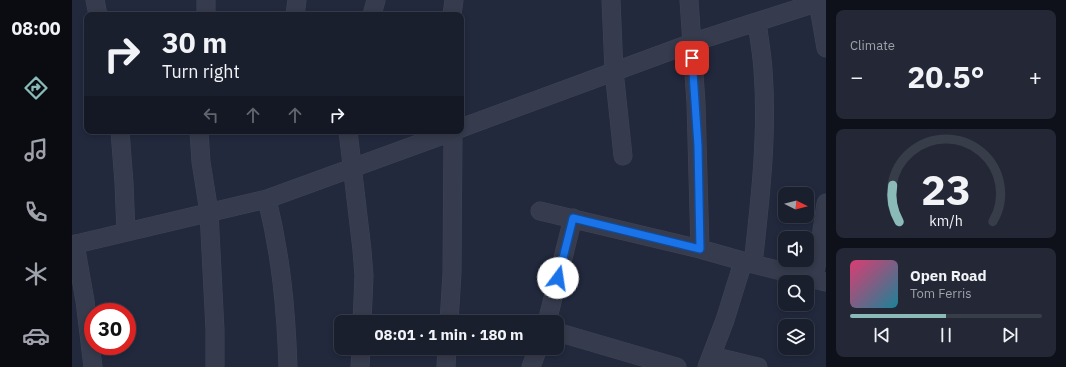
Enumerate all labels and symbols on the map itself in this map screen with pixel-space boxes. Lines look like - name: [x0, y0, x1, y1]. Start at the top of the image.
- pin: [675, 41, 709, 75]
- north arrow: [778, 187, 814, 223]
- position arrow: [537, 257, 579, 299]
- speed limit sign: 30: [84, 303, 136, 355]

